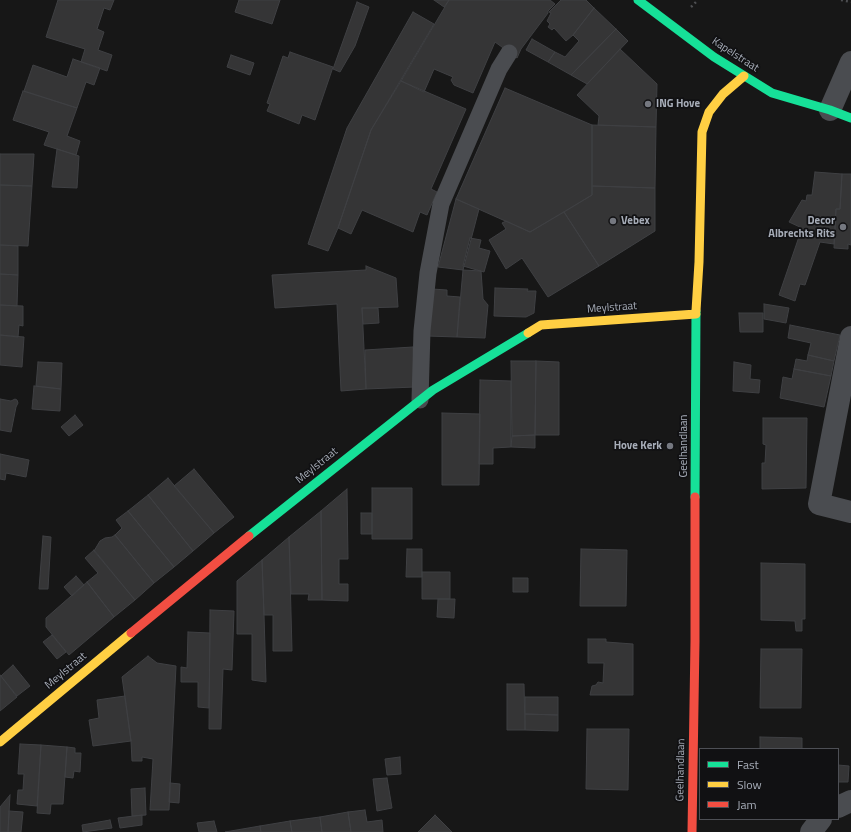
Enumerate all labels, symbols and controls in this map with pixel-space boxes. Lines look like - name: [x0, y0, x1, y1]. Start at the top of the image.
- street label: Kapelstraat: [709, 35, 761, 75]
- place label: ING Hove: [656, 97, 700, 111]
- marker: ING Hove: [643, 99, 653, 109]
- place label: Vebex: [621, 214, 650, 228]
- place label: Decor Albrechts Rits: [768, 214, 835, 240]
- marker: Vebex: [608, 216, 618, 226]
- marker: Decor Albrechts Rits: [838, 222, 848, 232]
- street label: Meylstraat: [587, 300, 637, 316]
- street label: Geelhandlaan: [677, 414, 691, 478]
- place label: Hove Kerk: [614, 439, 662, 453]
- marker: Hove Kerk: [665, 441, 675, 451]
- street label: Meylstraat: [293, 445, 341, 487]
- street label: Meylstraat: [43, 650, 89, 692]
- street label: Geelhandlaan: [674, 738, 688, 802]
- legend: [699, 748, 839, 820]
- text: Fast: [737, 755, 759, 774]
- text: Slow: [737, 775, 762, 794]
- text: Jam: [737, 795, 757, 814]

